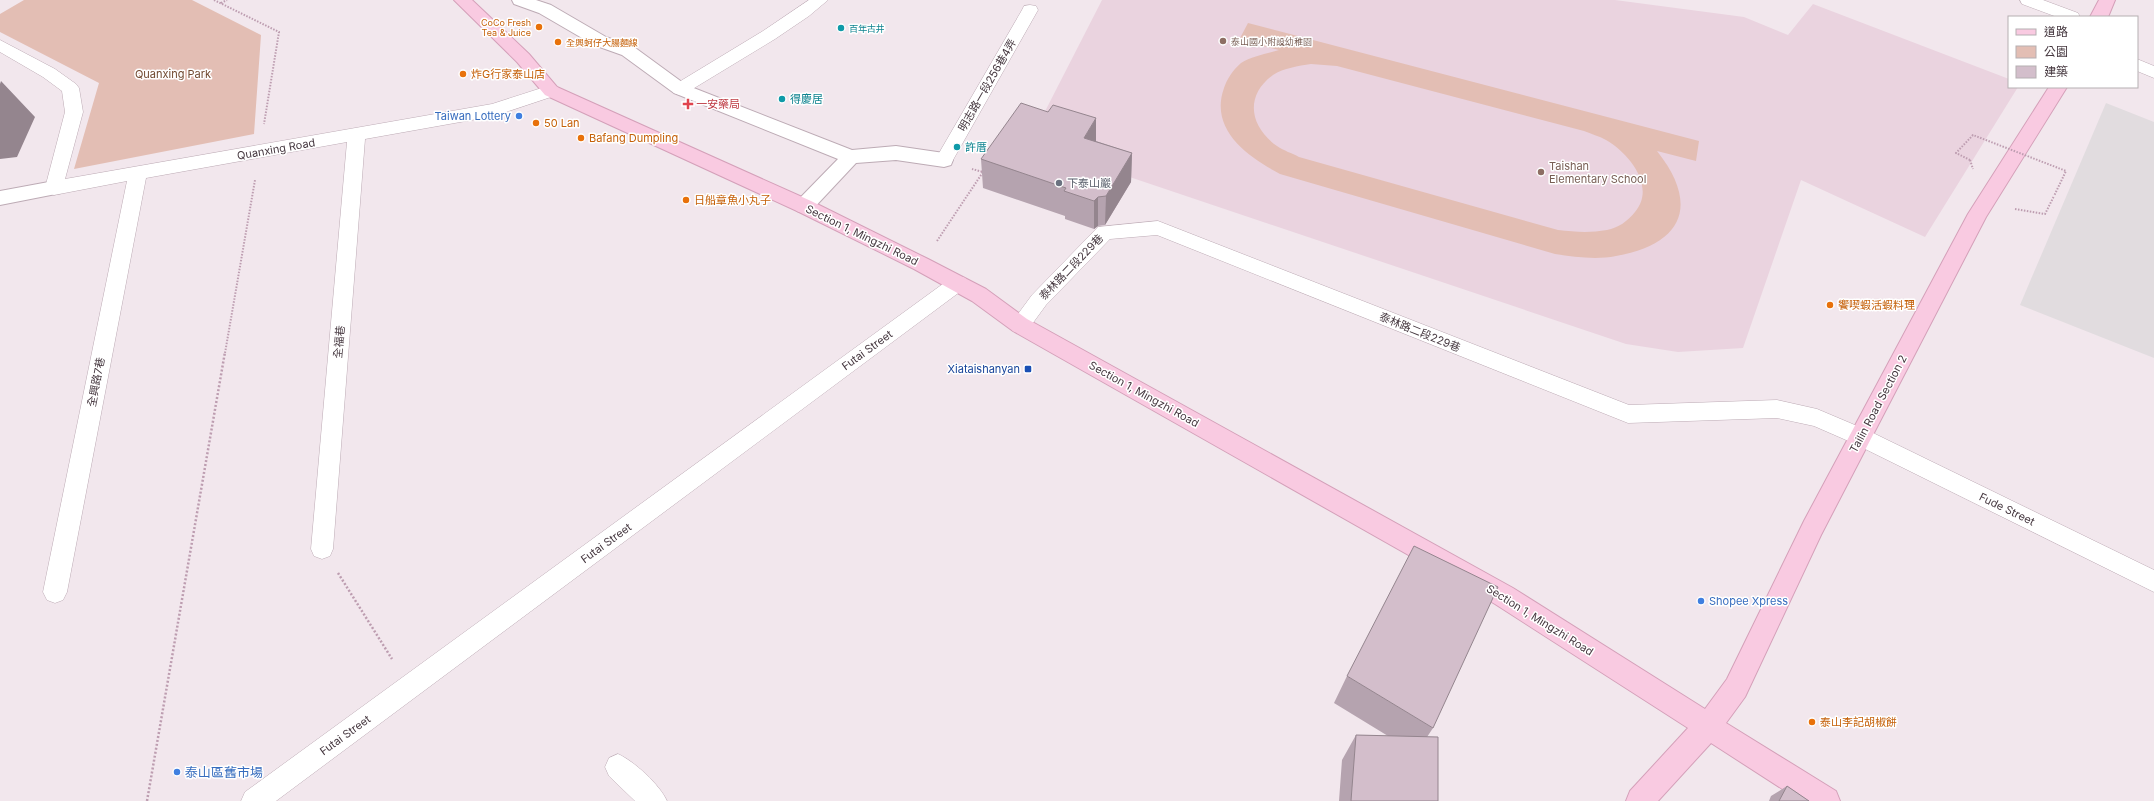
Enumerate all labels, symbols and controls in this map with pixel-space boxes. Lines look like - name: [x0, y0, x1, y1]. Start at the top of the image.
- legend: [2008, 16, 2138, 88]
- place label: CoCo Fresh Tea & Juice: [481, 17, 531, 38]
- marker: CoCo Fresh Tea & Juice: [534, 22, 544, 32]
- marker: 百年古井: [836, 23, 846, 33]
- place label: 百年古井: [849, 23, 885, 34]
- text: 道路: [2044, 24, 2068, 39]
- street label: 明志路一段256巷4弄: [955, 36, 1019, 134]
- marker: 泰山國小附設幼稚園: [1218, 36, 1228, 46]
- place label: 泰山國小附設幼稚園: [1231, 36, 1312, 47]
- marker: 全興蚵仔大腸麵線: [553, 37, 563, 47]
- place label: 全興蚵仔大腸麵線: [566, 37, 638, 48]
- text: 公園: [2044, 44, 2068, 59]
- text: 建築: [2044, 64, 2068, 79]
- park label: Quanxing Park: [135, 67, 211, 81]
- place label: 炸G行家泰山店: [471, 67, 545, 81]
- marker: 炸G行家泰山店: [458, 69, 468, 79]
- place label: 得慶居: [790, 92, 823, 106]
- marker: 得慶居: [777, 94, 787, 104]
- place label: 一安藥局: [696, 97, 740, 111]
- marker: 一安藥局: [683, 99, 693, 109]
- place label: Taiwan Lottery: [435, 109, 511, 123]
- marker: Taiwan Lottery: [514, 111, 524, 121]
- place label: 50 Lan: [544, 116, 580, 130]
- marker: 50 Lan: [531, 118, 541, 128]
- place label: Bafang Dumpling: [589, 131, 678, 145]
- marker: Bafang Dumpling: [576, 133, 586, 143]
- street label: Quanxing Road: [236, 135, 316, 163]
- place label: 許厝: [965, 140, 987, 154]
- marker: 許厝: [952, 142, 962, 152]
- place label: Taishan Elementary School: [1549, 159, 1646, 186]
- marker: Taishan Elementary School: [1536, 167, 1546, 177]
- place label: 下泰山巖: [1067, 176, 1111, 190]
- marker: 下泰山巖: [1054, 178, 1064, 188]
- place label: 日船章魚小丸子: [694, 193, 771, 207]
- marker: 日船章魚小丸子: [681, 195, 691, 205]
- street label: Section 1, Mingzhi Road: [803, 202, 921, 268]
- street label: 泰林路二段229巷: [1036, 231, 1106, 303]
- place label: 饗喫蝦活蝦料理: [1838, 298, 1915, 312]
- marker: 饗喫蝦活蝦料理: [1825, 300, 1835, 310]
- street label: 泰林路二段229巷: [1377, 309, 1463, 355]
- street label: 全福巷: [331, 325, 347, 359]
- street label: Futai Street: [839, 327, 895, 373]
- street label: Tailin Road Section 2: [1846, 353, 1910, 455]
- street label: 全興路7巷: [84, 356, 108, 408]
- street label: Section 1, Mingzhi Road: [1087, 358, 1201, 430]
- place label: Xiataishanyan: [948, 362, 1020, 376]
- marker: Xiataishanyan: [1023, 364, 1033, 374]
- street label: Fude Street: [1977, 490, 2037, 529]
- street label: Futai Street: [578, 520, 634, 566]
- street label: Section 1, Mingzhi Road: [1484, 581, 1596, 659]
- place label: Shopee Xpress: [1709, 594, 1788, 608]
- marker: Shopee Xpress: [1696, 596, 1706, 606]
- street label: Futai Street: [317, 712, 373, 758]
- place label: 泰山李記胡椒餅: [1820, 715, 1897, 729]
- marker: 泰山李記胡椒餅: [1807, 717, 1817, 727]
- place label: 泰山區舊市場: [185, 764, 263, 780]
- marker: 泰山區舊市場: [172, 767, 182, 777]

